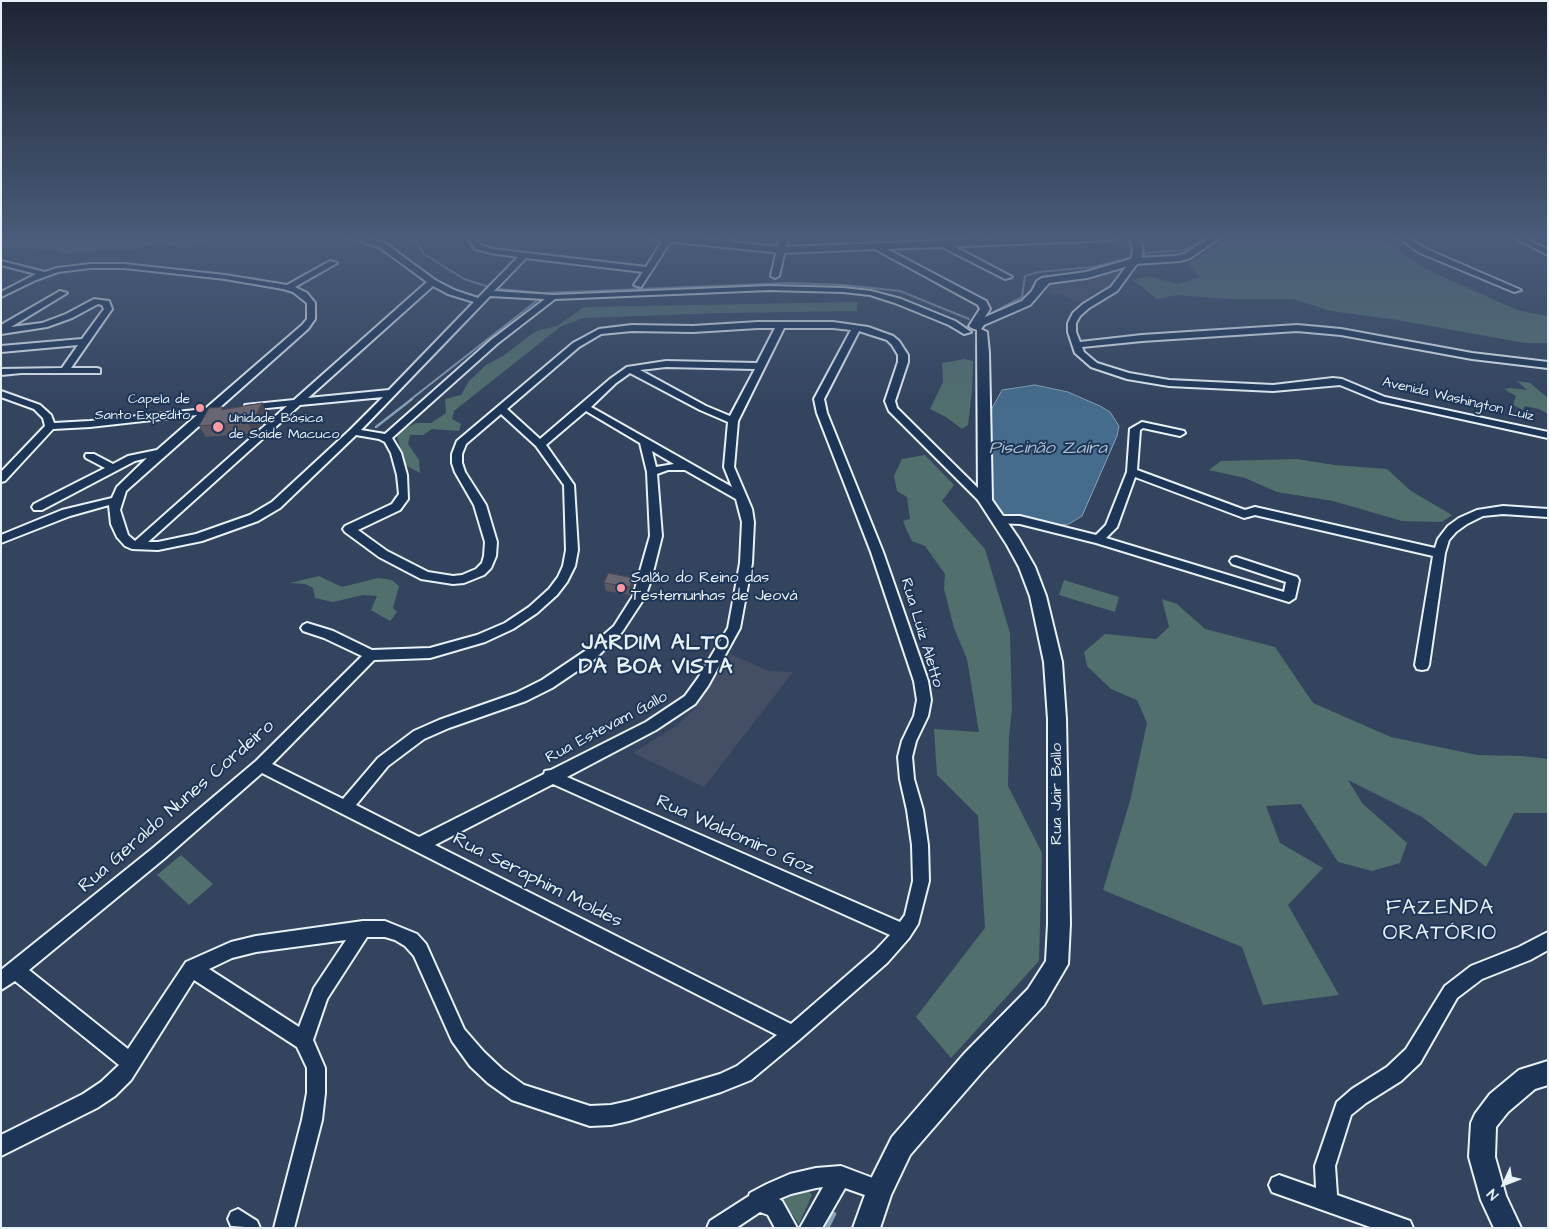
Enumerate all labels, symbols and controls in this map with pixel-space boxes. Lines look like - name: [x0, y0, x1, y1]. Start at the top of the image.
- street label: Avenida Washington Luíz: [1380, 374, 1536, 426]
- place label: Capela de Santo Expedito: [95, 392, 190, 424]
- marker: Capela de Santo Expedito: [194, 402, 206, 414]
- place label: Unidade Básica de Saide Macuco: [229, 411, 339, 444]
- marker: Unidade Básica de Saide Macuco: [211, 420, 225, 434]
- water label: Piscinão Zaíra: [989, 438, 1107, 460]
- place label: Salão do Reino das Testemunhas de Jeová: [631, 569, 798, 607]
- street label: Rua Luiz Aletto: [895, 576, 947, 690]
- marker: Salão do Reino das Testemunhas de Jeová: [615, 582, 627, 594]
- district label: JARDIM ALTO DA BOA VISTA: [577, 632, 735, 682]
- street label: Rua Estevam Gallo: [543, 688, 671, 768]
- street label: Rua Geraldo Nunes Cordeiro: [74, 716, 280, 898]
- street label: Rua Jair Ballo: [1048, 743, 1068, 845]
- street label: Rua Waldomiro Goz: [652, 791, 818, 881]
- street label: Rua Seraphim Moldes: [448, 828, 626, 934]
- district label: FAZENDA ORATÓRIO: [1382, 896, 1498, 948]
- north arrow: [1479, 1159, 1529, 1209]
- text: N: [1483, 1184, 1503, 1204]

